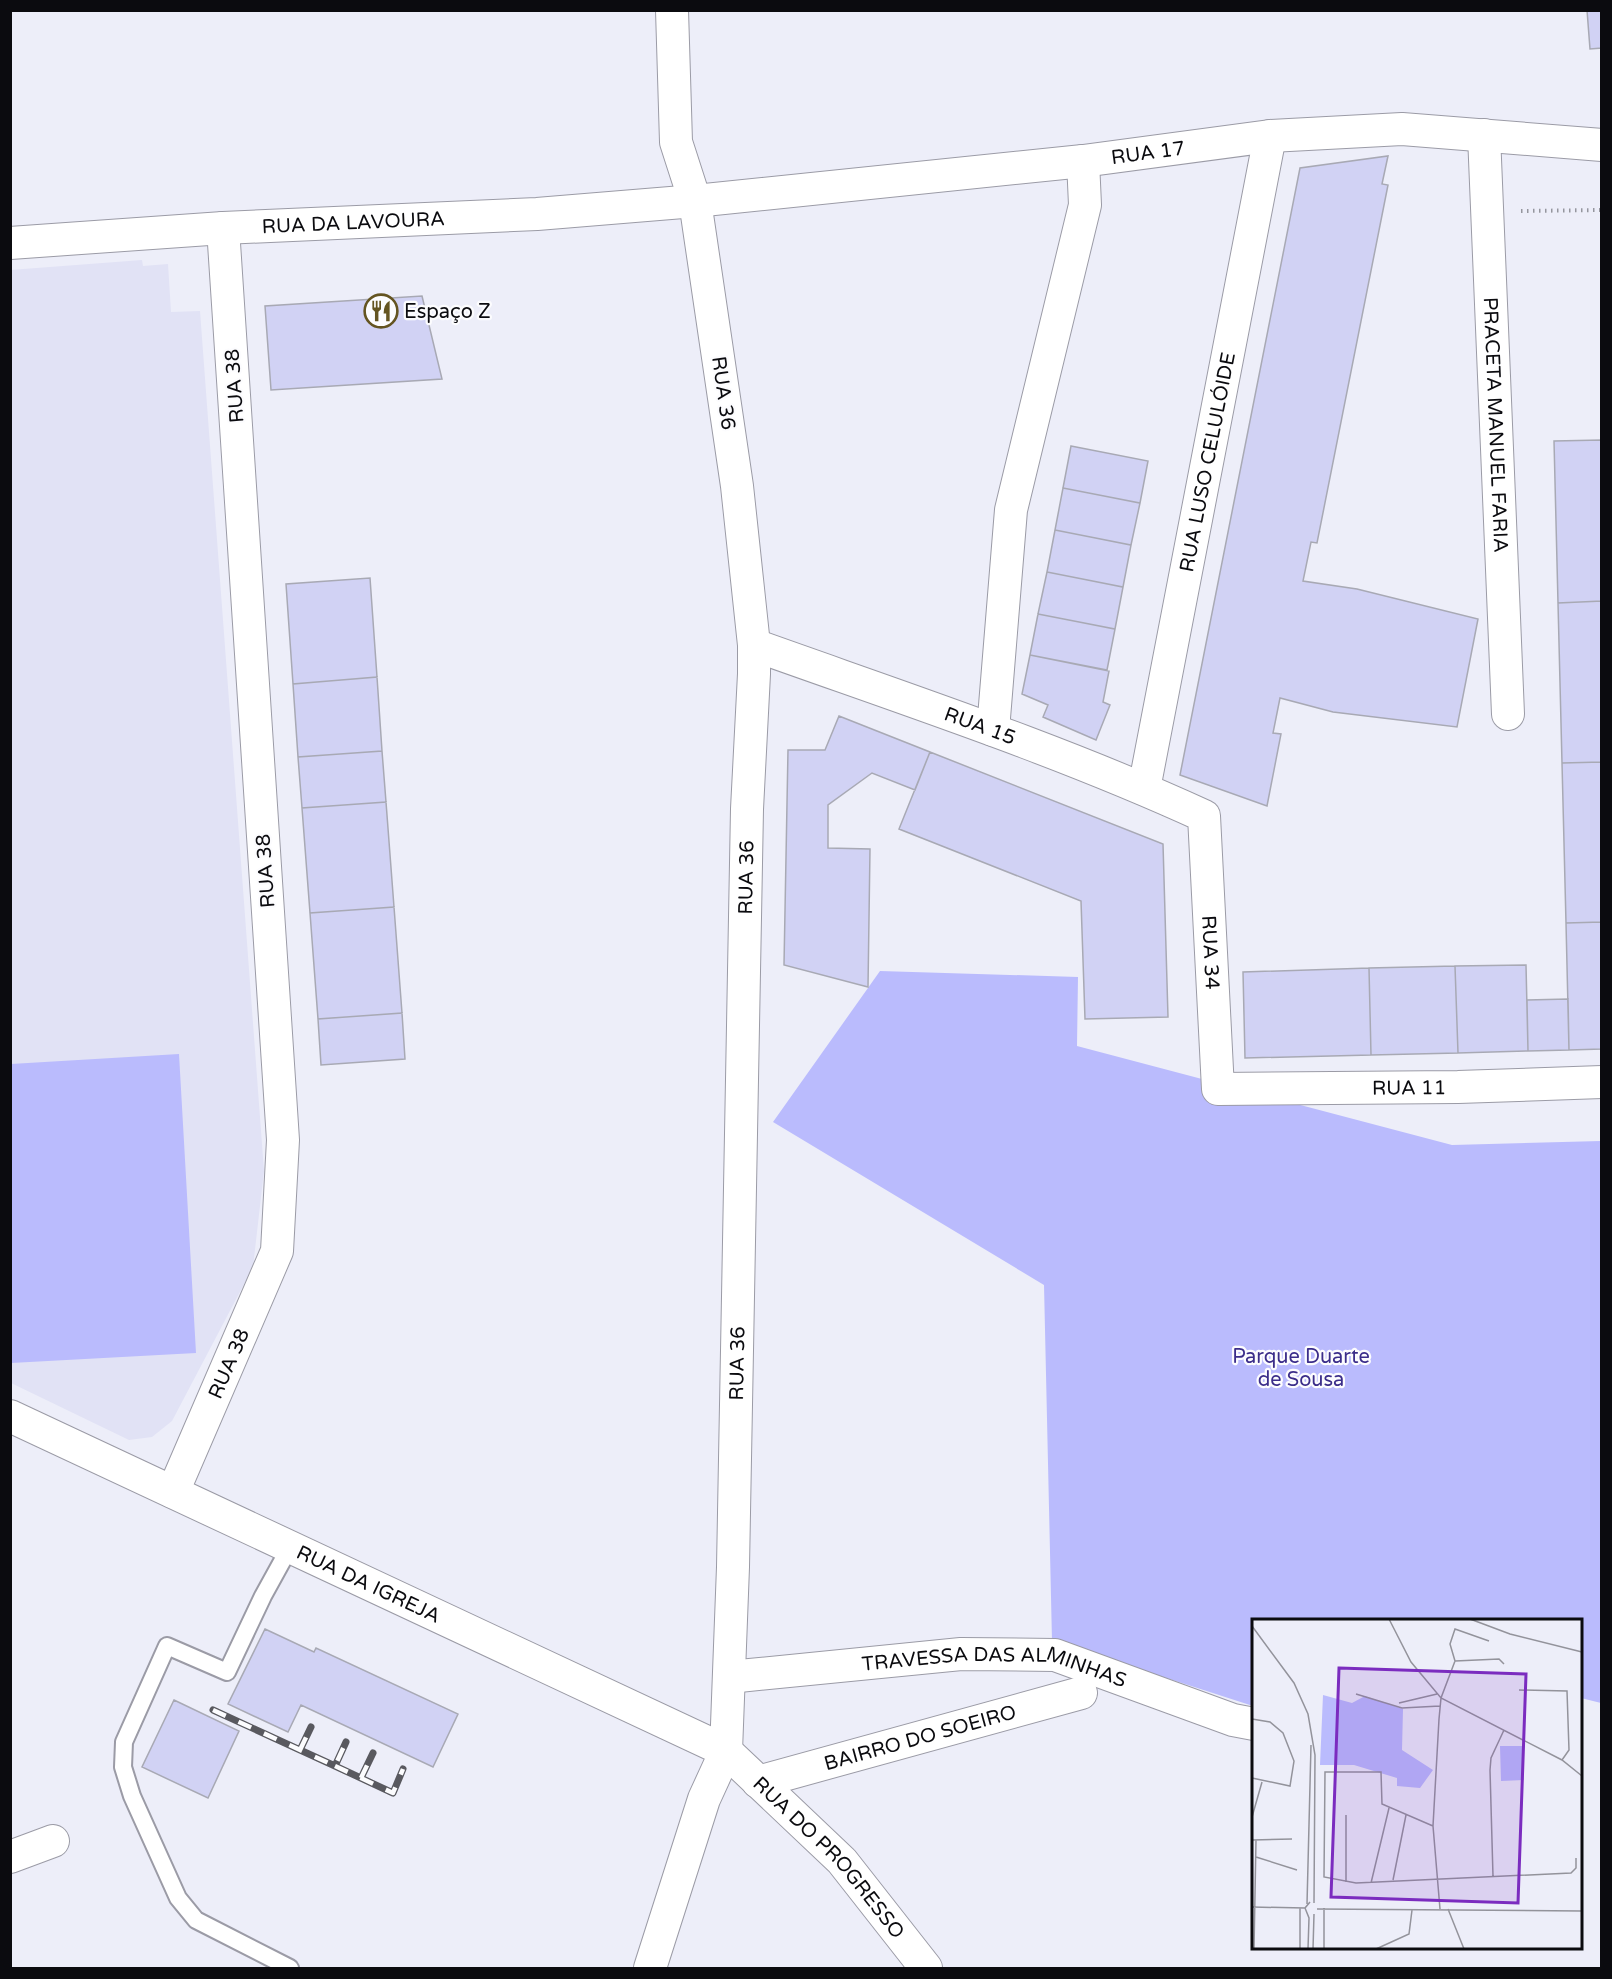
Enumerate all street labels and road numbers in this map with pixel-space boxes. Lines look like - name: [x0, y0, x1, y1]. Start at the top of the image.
- street label: RUA 17: [1110, 136, 1187, 170]
- street label: RUA DA LAVOURA: [261, 207, 446, 239]
- street label: PRACETA MANUEL FARIA: [1478, 296, 1512, 553]
- street label: RUA 38: [220, 348, 250, 424]
- street label: RUA LUSO CELULÓIDE: [1175, 350, 1241, 574]
- street label: RUA 36: [706, 355, 740, 432]
- street label: RUA 15: [941, 702, 1019, 750]
- street label: RUA 38: [251, 833, 281, 909]
- street label: RUA 36: [734, 840, 759, 915]
- street label: RUA 34: [1196, 915, 1224, 990]
- street label: RUA 11: [1372, 1076, 1446, 1101]
- street label: RUA 38: [204, 1325, 255, 1403]
- street label: RUA 36: [725, 1326, 750, 1401]
- street label: RUA DA IGREJA: [292, 1541, 444, 1629]
- street label: TRAVESSA DAS ALMINHAS: [861, 1642, 1130, 1693]
- street label: BAIRRO DO SOEIRO: [821, 1700, 1019, 1776]
- street label: RUA DO PROGRESSO: [748, 1772, 909, 1944]

